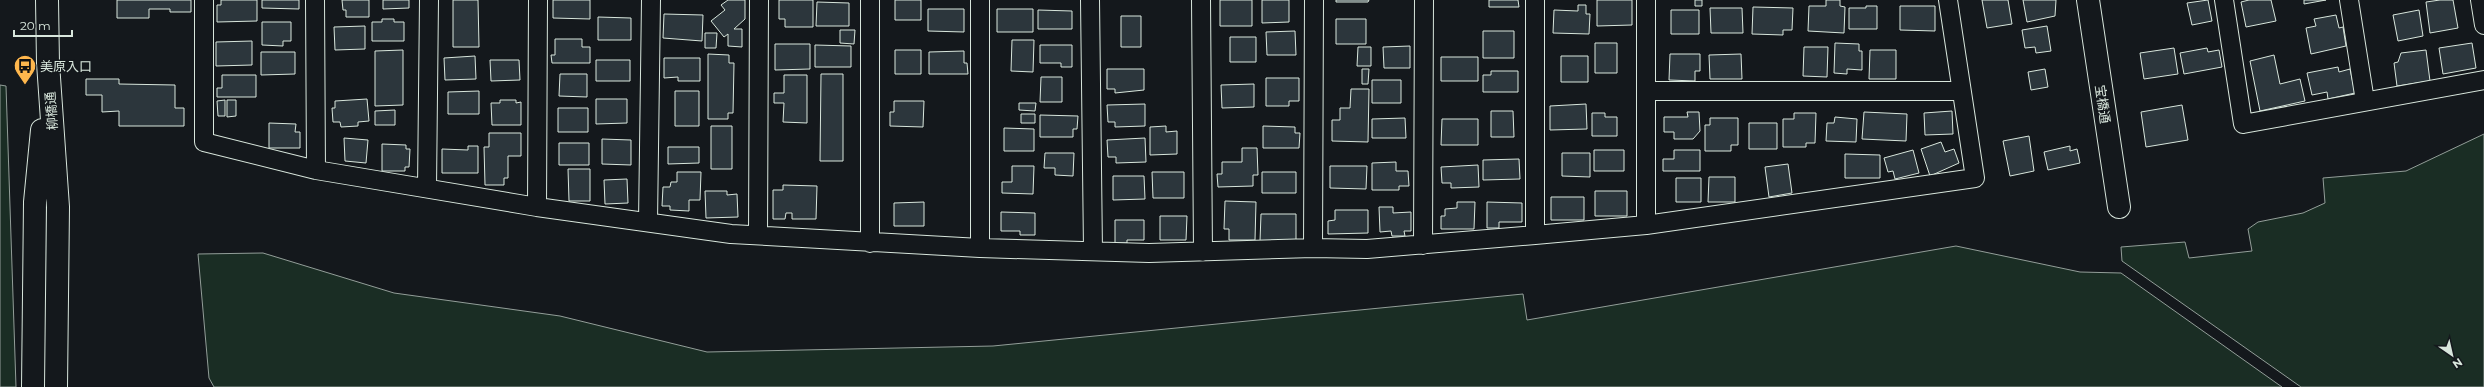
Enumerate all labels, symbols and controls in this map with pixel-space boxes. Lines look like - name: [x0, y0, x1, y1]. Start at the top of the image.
- scale bar: [14, 12, 72, 38]
- text: 20 m: [20, 18, 51, 33]
- bus stop icon: 美原入口: [12, 53, 38, 86]
- place label: 美原入口: [40, 58, 92, 74]
- street label: 宝橋通: [2092, 84, 2114, 124]
- street label: 柳橋通: [42, 91, 60, 131]
- north arrow: [2432, 335, 2472, 375]
- text: N: [2450, 355, 2465, 372]

